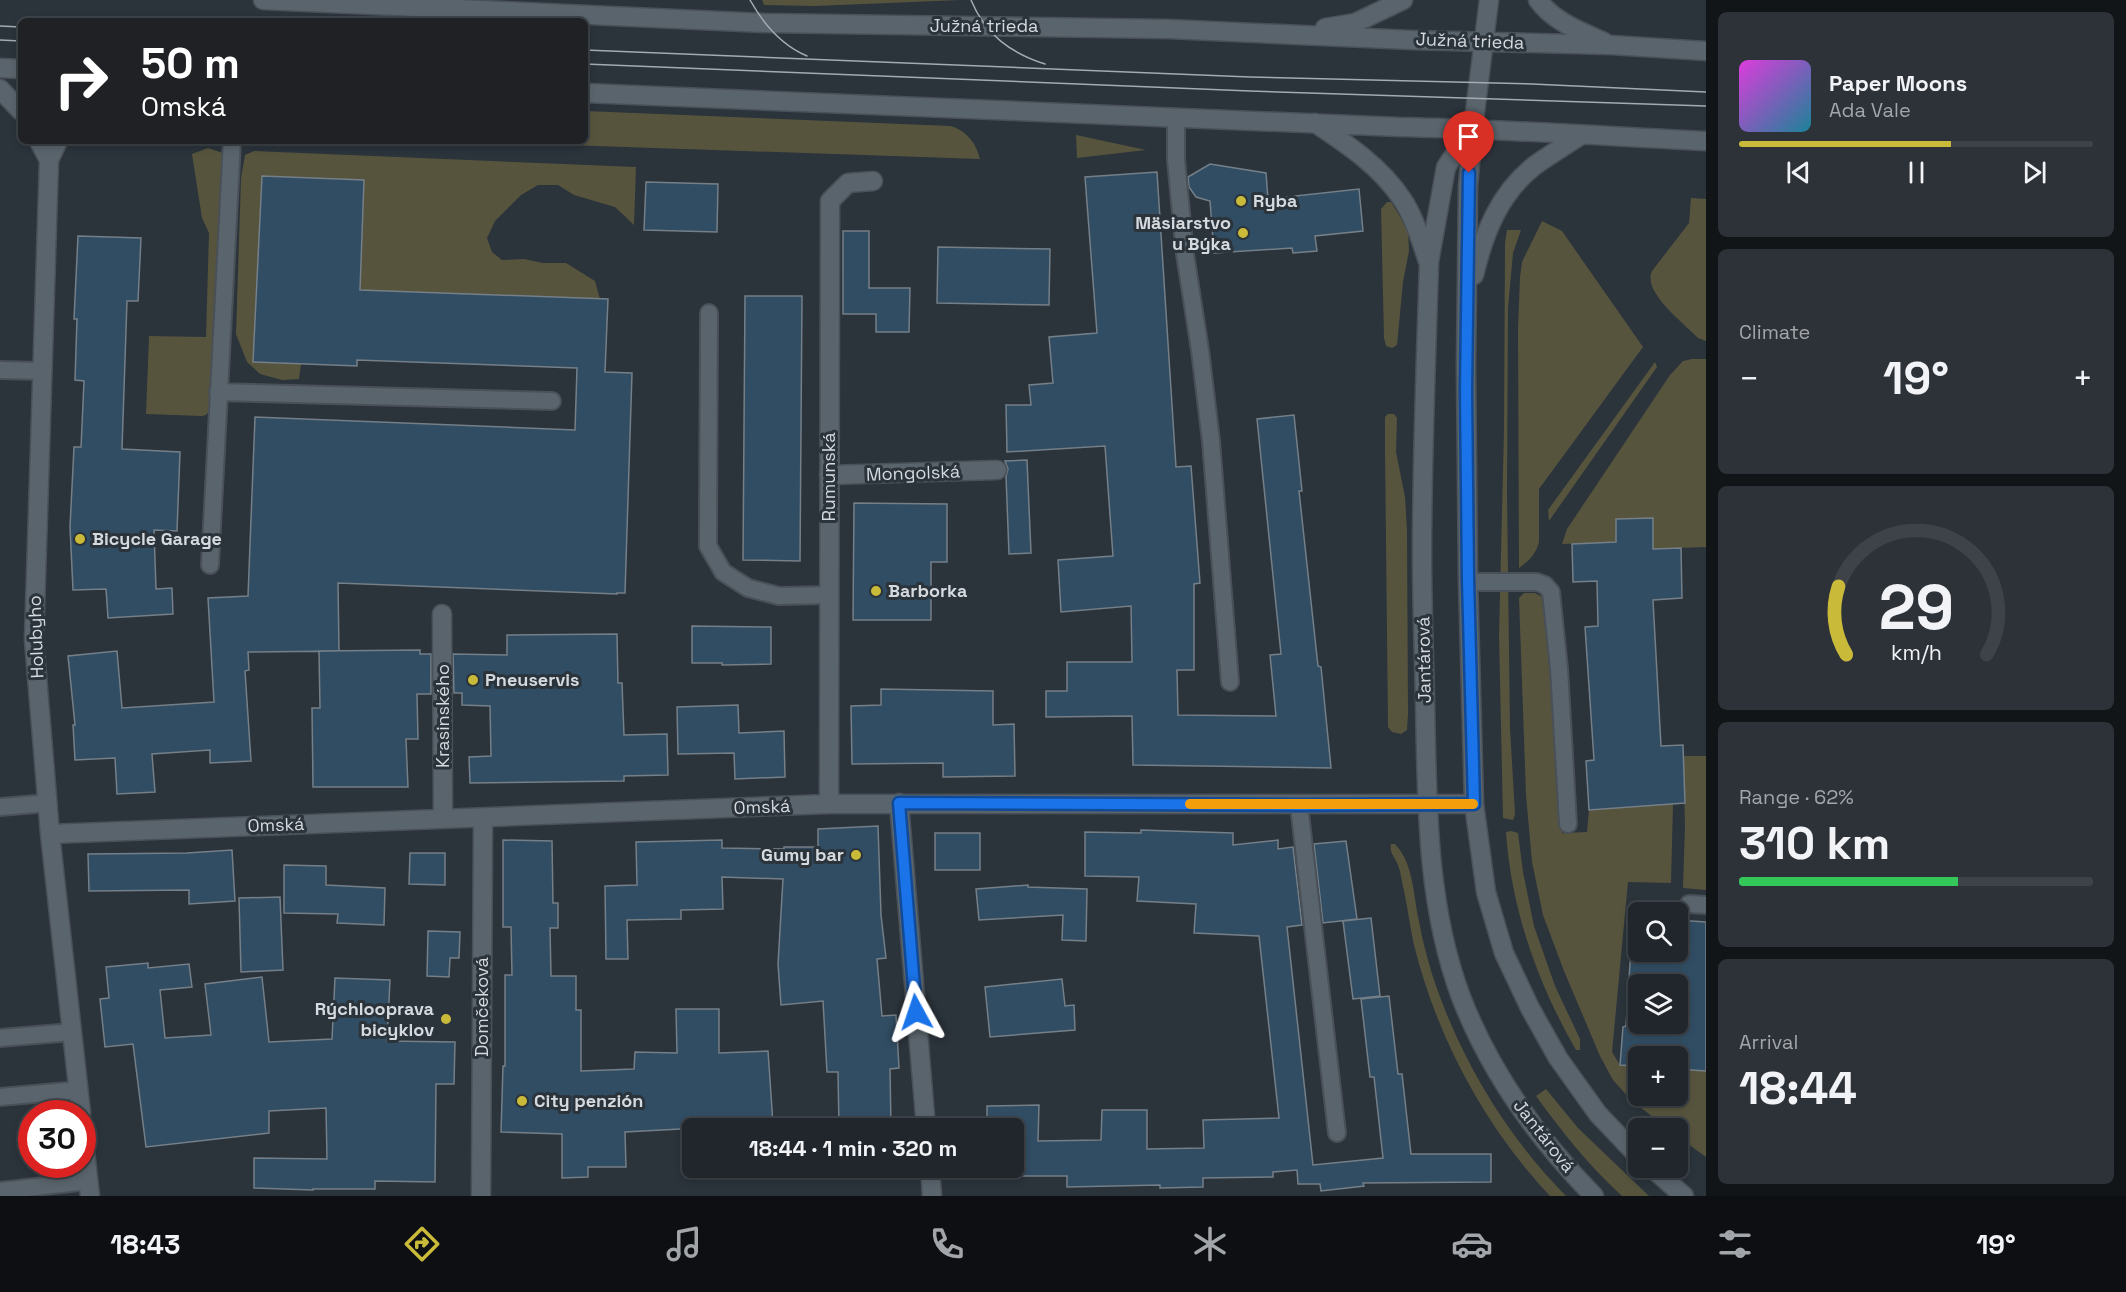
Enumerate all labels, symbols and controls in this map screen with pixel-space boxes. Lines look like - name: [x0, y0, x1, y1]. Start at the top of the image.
- street label: Južná trieda: [930, 14, 1038, 37]
- street label: Južná trieda: [1415, 27, 1525, 54]
- text: 50 m: [141, 37, 240, 90]
- icon: right: [42, 42, 120, 120]
- text: Paper Moons: [1829, 69, 1967, 97]
- text: Omská: [141, 89, 226, 124]
- text: Ada Vale: [1829, 97, 1911, 123]
- pin: [1443, 111, 1494, 173]
- icon: arrive: [1452, 120, 1485, 153]
- icon: previous: [1782, 156, 1815, 189]
- icon: pause: [1900, 156, 1933, 189]
- icon: next: [2018, 156, 2051, 189]
- place label: Ryba: [1253, 189, 1298, 212]
- marker: Ryba: [1234, 194, 1248, 208]
- place label: Mäsiarstvo u Býka: [1135, 211, 1232, 255]
- marker: Mäsiarstvo u Býka: [1236, 226, 1250, 240]
- text: Climate: [1739, 319, 1810, 345]
- text: 19°: [1883, 350, 1949, 407]
- text: −: [1739, 358, 1759, 400]
- text: +: [2073, 358, 2093, 400]
- street label: Rumunská: [817, 432, 840, 522]
- street label: Mongolská: [866, 459, 960, 486]
- place label: Bicycle Garage: [92, 527, 222, 550]
- marker: Bicycle Garage: [73, 532, 87, 546]
- text: 29: [1878, 568, 1954, 647]
- place label: Barborka: [888, 579, 968, 602]
- marker: Barborka: [869, 584, 883, 598]
- street label: Holubyho: [23, 595, 48, 679]
- street label: Jantárová: [1411, 616, 1436, 704]
- text: km/h: [1890, 639, 1942, 666]
- street label: Krasinského: [431, 664, 454, 768]
- place label: Pneuservis: [485, 668, 579, 691]
- marker: Pneuservis: [466, 673, 480, 687]
- text: Range · 62%: [1739, 784, 1854, 810]
- street label: Omská: [733, 794, 791, 819]
- street label: Omská: [247, 812, 305, 837]
- text: 310 km: [1739, 815, 1890, 872]
- place label: Gumy bar: [761, 843, 844, 866]
- marker: Gumy bar: [849, 848, 863, 862]
- map controls: [1628, 902, 1688, 1178]
- button: search: [1628, 902, 1688, 962]
- street label: Domčeková: [470, 957, 493, 1057]
- button: layers: [1628, 974, 1688, 1034]
- position arrow: [884, 980, 948, 1044]
- place label: Rýchlooprava bicyklov: [315, 997, 435, 1041]
- marker: Rýchlooprava bicyklov: [439, 1012, 453, 1026]
- text: Arrival: [1739, 1029, 1798, 1055]
- button: +: [1628, 1046, 1688, 1106]
- text: 18:44: [1739, 1060, 1857, 1117]
- place label: City penzión: [534, 1089, 643, 1112]
- marker: City penzión: [515, 1094, 529, 1108]
- street label: Jantárová: [1509, 1094, 1580, 1177]
- speed limit sign: 30: [18, 1100, 96, 1178]
- button: −: [1628, 1118, 1688, 1178]
- text: 18:44 · 1 min · 320 m: [749, 1134, 957, 1162]
- icon: directions: [401, 1223, 443, 1265]
- icon: music: [663, 1223, 705, 1265]
- icon: phone: [926, 1223, 968, 1265]
- icon: climate: [1189, 1223, 1231, 1265]
- icon: car: [1451, 1223, 1493, 1265]
- icon: filters: [1714, 1223, 1756, 1265]
- text: 18:43: [110, 1227, 180, 1262]
- text: 19°: [1976, 1227, 2016, 1262]

